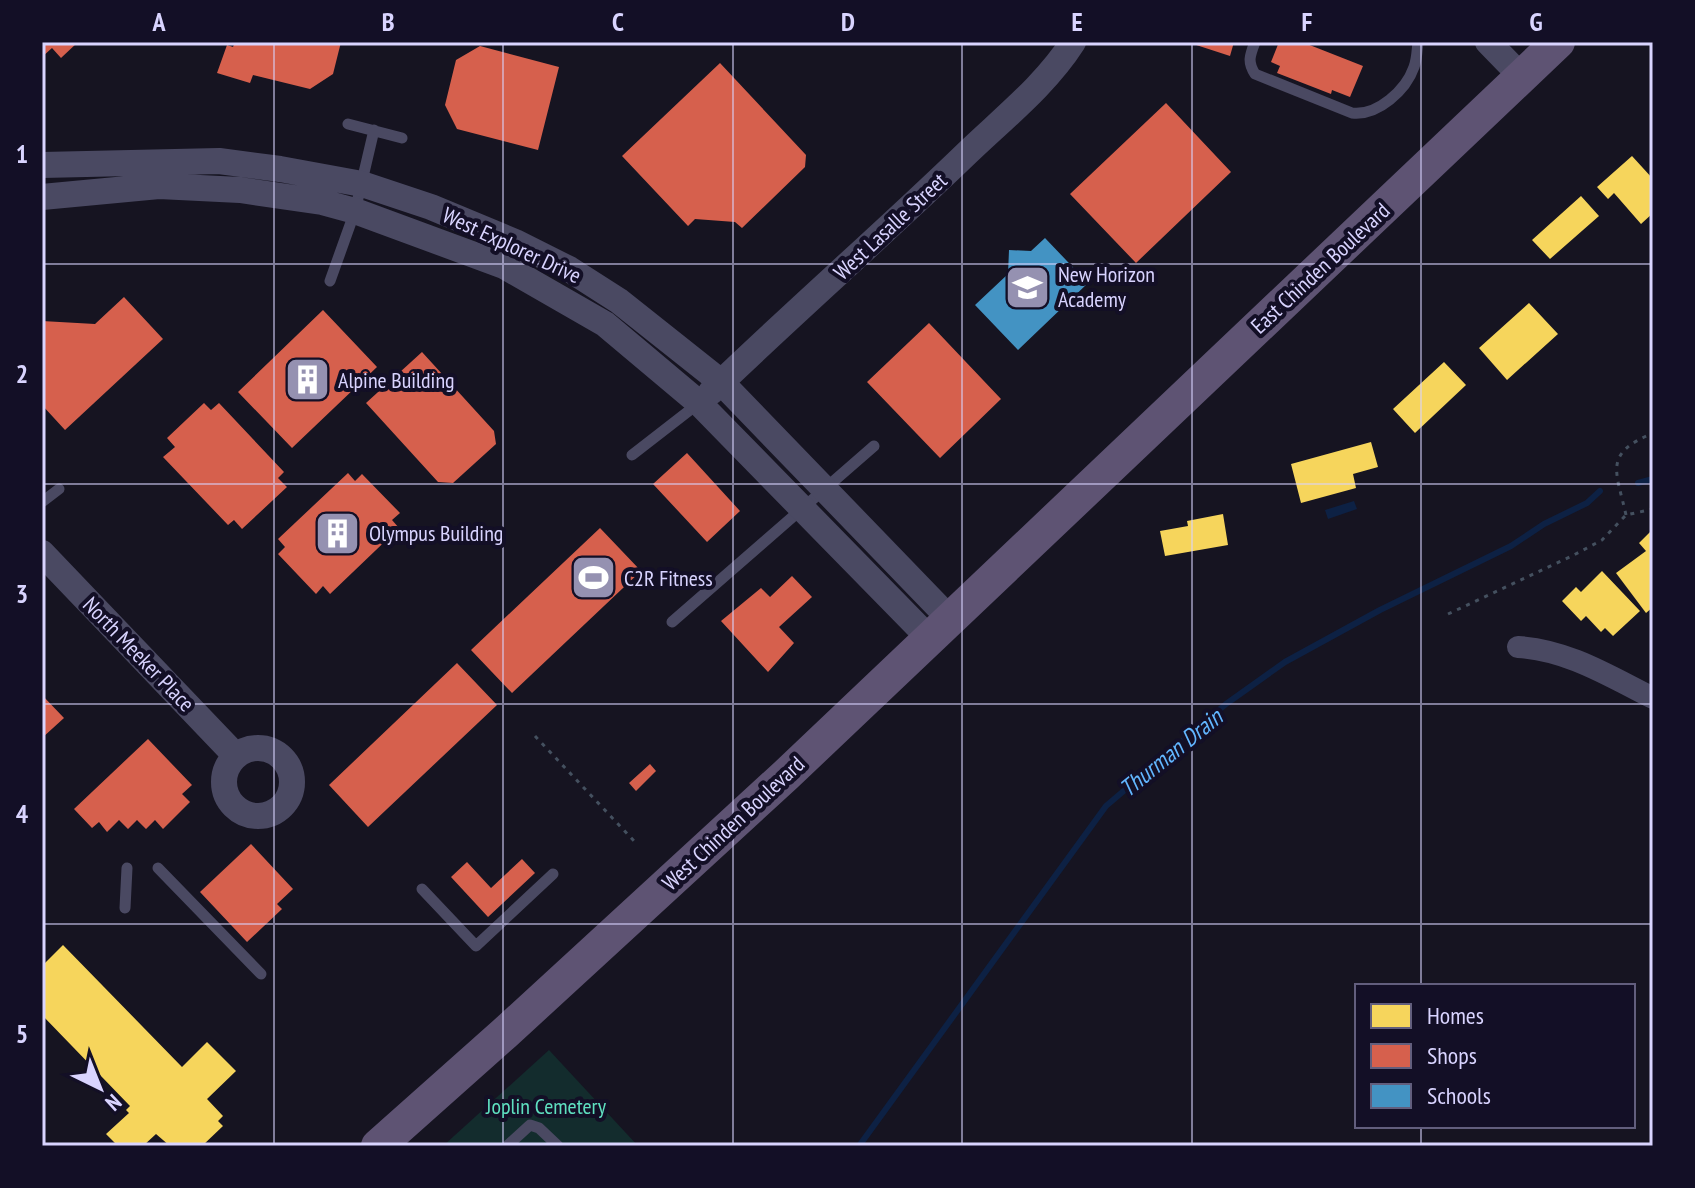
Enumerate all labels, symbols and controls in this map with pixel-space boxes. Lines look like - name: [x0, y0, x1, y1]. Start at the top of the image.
- text: A: [151, 5, 166, 38]
- text: B: [382, 5, 395, 38]
- text: C: [612, 5, 624, 38]
- text: D: [841, 5, 855, 38]
- text: E: [1071, 5, 1083, 38]
- text: F: [1302, 5, 1313, 38]
- text: G: [1529, 5, 1543, 38]
- text: 1: [16, 137, 28, 170]
- street label: West Lasalle Street: [828, 166, 952, 286]
- street label: East Chinden Boulevard: [1245, 196, 1395, 340]
- street label: West Explorer Drive: [438, 201, 586, 289]
- place label: New Horizon Academy: [1058, 260, 1155, 313]
- school or university icon: New Horizon Academy: [1003, 263, 1051, 311]
- building icon: Alpine Building: [283, 356, 331, 404]
- text: 2: [16, 357, 28, 390]
- place label: Alpine Building: [338, 366, 455, 394]
- building icon: Olympus Building: [314, 509, 362, 557]
- place label: Olympus Building: [369, 519, 503, 547]
- sports icon: C2R Fitness: [569, 554, 617, 602]
- place label: C2R Fitness: [624, 564, 713, 592]
- text: 3: [16, 577, 28, 610]
- street label: North Meeker Place: [77, 591, 201, 717]
- water label: Thurman Drain: [1113, 701, 1230, 804]
- street label: West Chinden Boulevard: [656, 750, 810, 896]
- text: 4: [16, 797, 29, 830]
- legend: [1355, 984, 1635, 1128]
- text: Homes: [1427, 1000, 1484, 1031]
- text: 5: [16, 1017, 28, 1050]
- text: Shops: [1427, 1040, 1477, 1071]
- north arrow: [60, 1048, 140, 1128]
- text: Schools: [1427, 1080, 1491, 1111]
- text: N: [100, 1088, 128, 1117]
- park label: Joplin Cemetery: [485, 1092, 607, 1120]

